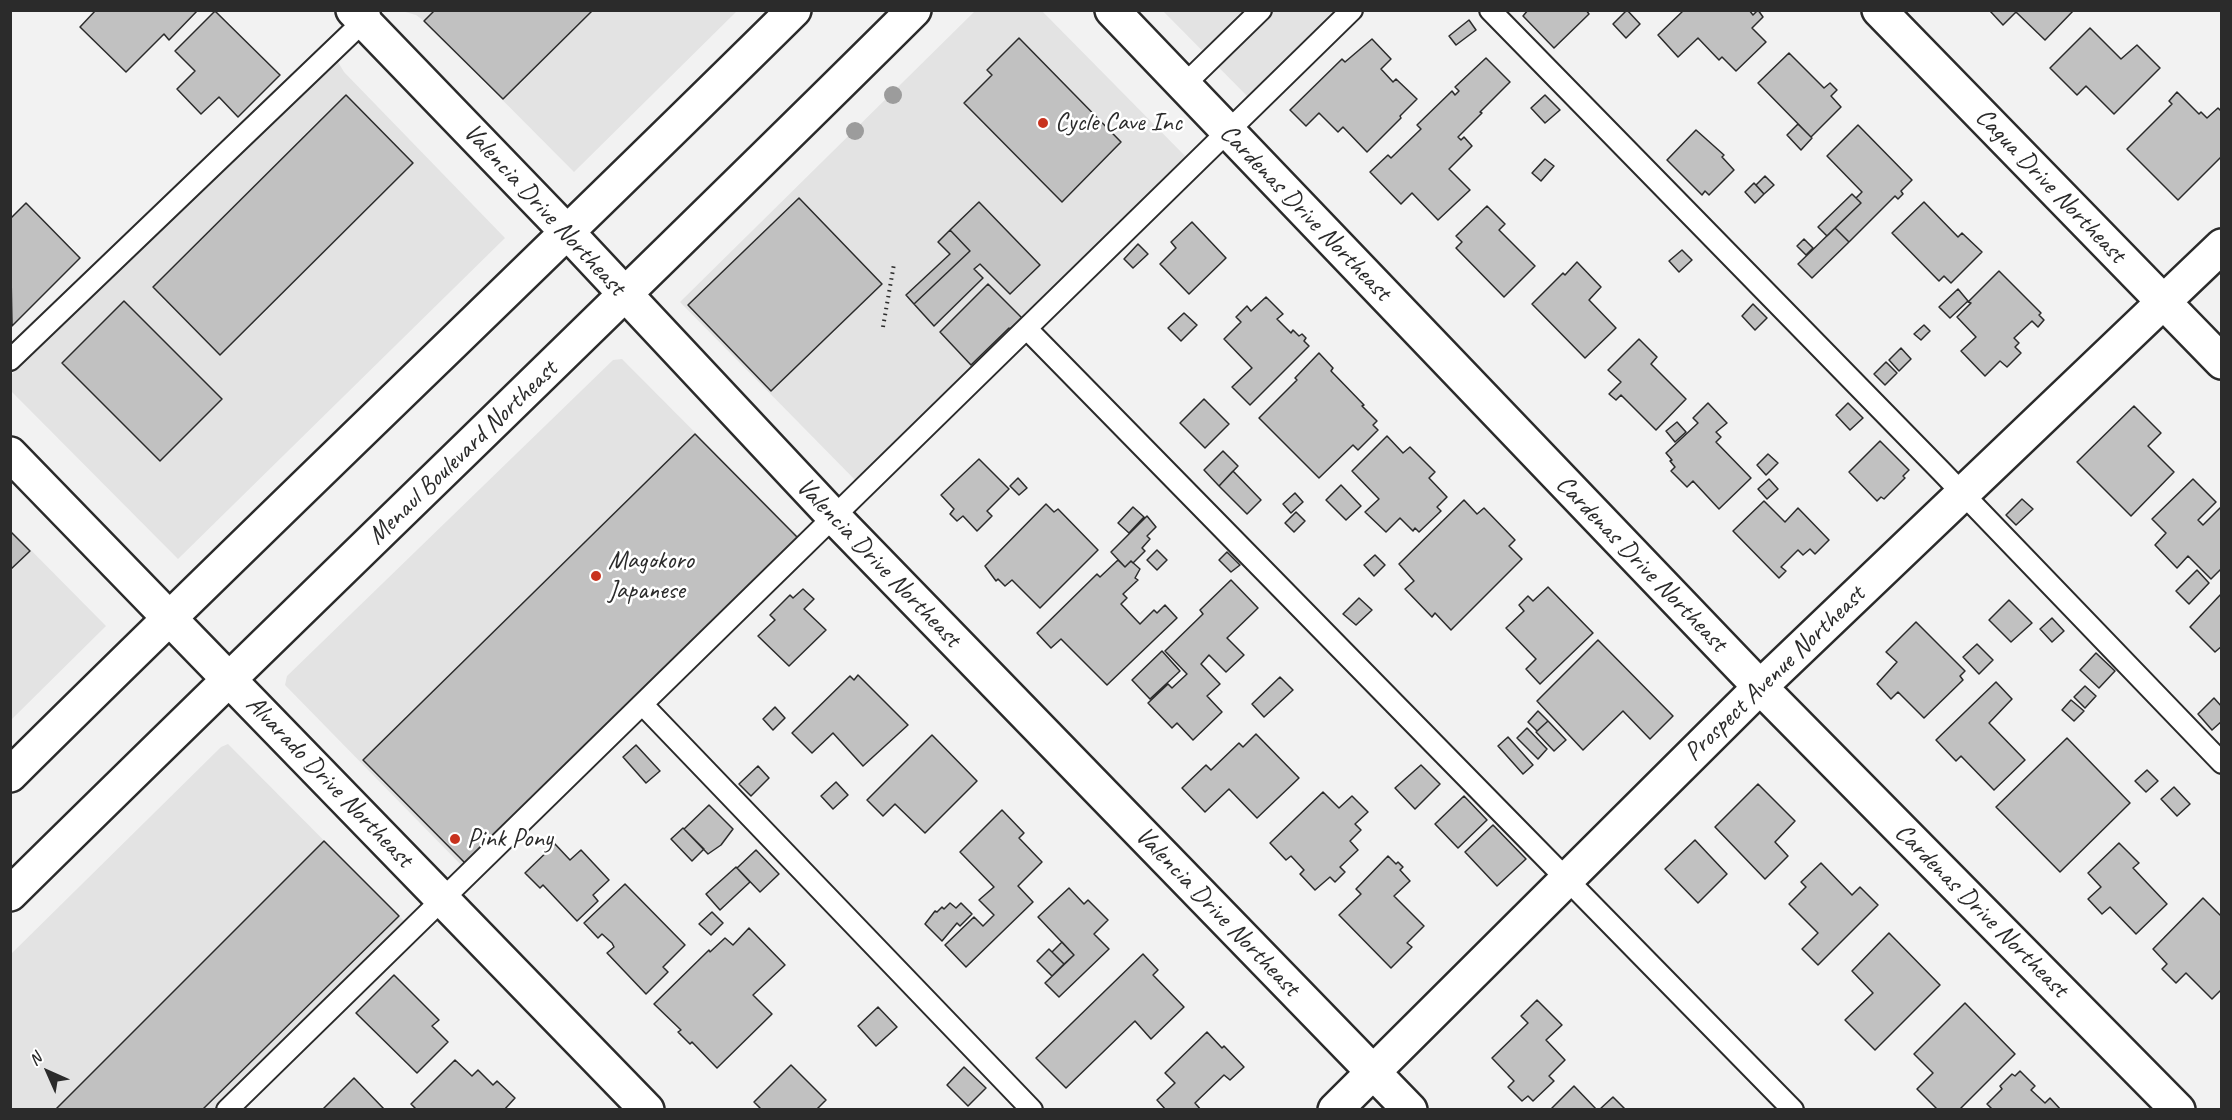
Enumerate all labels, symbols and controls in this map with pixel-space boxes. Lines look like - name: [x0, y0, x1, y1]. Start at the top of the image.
- street label: Cagua Drive Northeast: [1968, 102, 2132, 270]
- place label: Cycle Cave Inc: [1055, 107, 1182, 139]
- marker: Cycle Cave Inc: [1036, 116, 1050, 130]
- street label: Valencia Drive Northeast: [456, 118, 632, 302]
- street label: Cardenas Drive Northeast: [1213, 118, 1397, 308]
- street label: Menaul Boulevard Northeast: [362, 354, 564, 552]
- street label: Cardenas Drive Northeast: [1549, 469, 1733, 659]
- street label: Valencia Drive Northeast: [789, 472, 967, 654]
- place label: Magokoro Japanese: [608, 545, 694, 606]
- marker: Magokoro Japanese: [589, 569, 603, 583]
- street label: Prospect Avenue Northeast: [1678, 580, 1872, 768]
- street label: Alvarado Drive Northeast: [239, 690, 419, 874]
- street label: Cardenas Drive Northeast: [1887, 817, 2075, 1005]
- street label: Valencia Drive Northeast: [1128, 821, 1306, 1003]
- place label: Pink Pony: [467, 823, 553, 855]
- marker: Pink Pony: [448, 832, 462, 846]
- north arrow: [18, 1042, 78, 1102]
- text: N: [25, 1049, 46, 1070]

